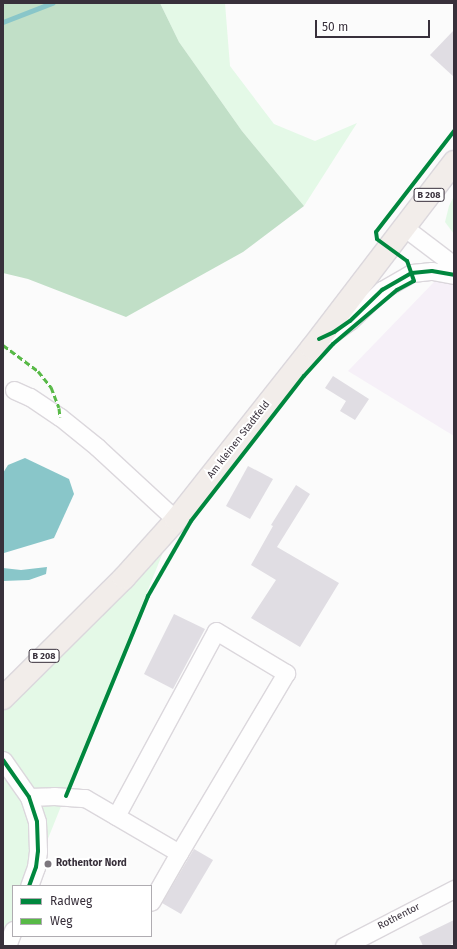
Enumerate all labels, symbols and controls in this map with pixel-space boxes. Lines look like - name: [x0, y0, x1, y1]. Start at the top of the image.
- scale bar: [317, 12, 432, 38]
- text: 50 m: [322, 20, 348, 34]
- road number: B 208: [413, 188, 445, 202]
- street label: Am kleinen Stadtfeld: [205, 399, 273, 481]
- road number: B 208: [28, 649, 60, 663]
- place label: Rothentor Nord: [56, 858, 127, 870]
- marker: Rothentor Nord: [43, 859, 53, 869]
- legend: [12, 885, 152, 937]
- text: Radweg: [50, 894, 92, 908]
- street label: Rothentor: [376, 901, 422, 933]
- text: Weg: [50, 914, 73, 928]

